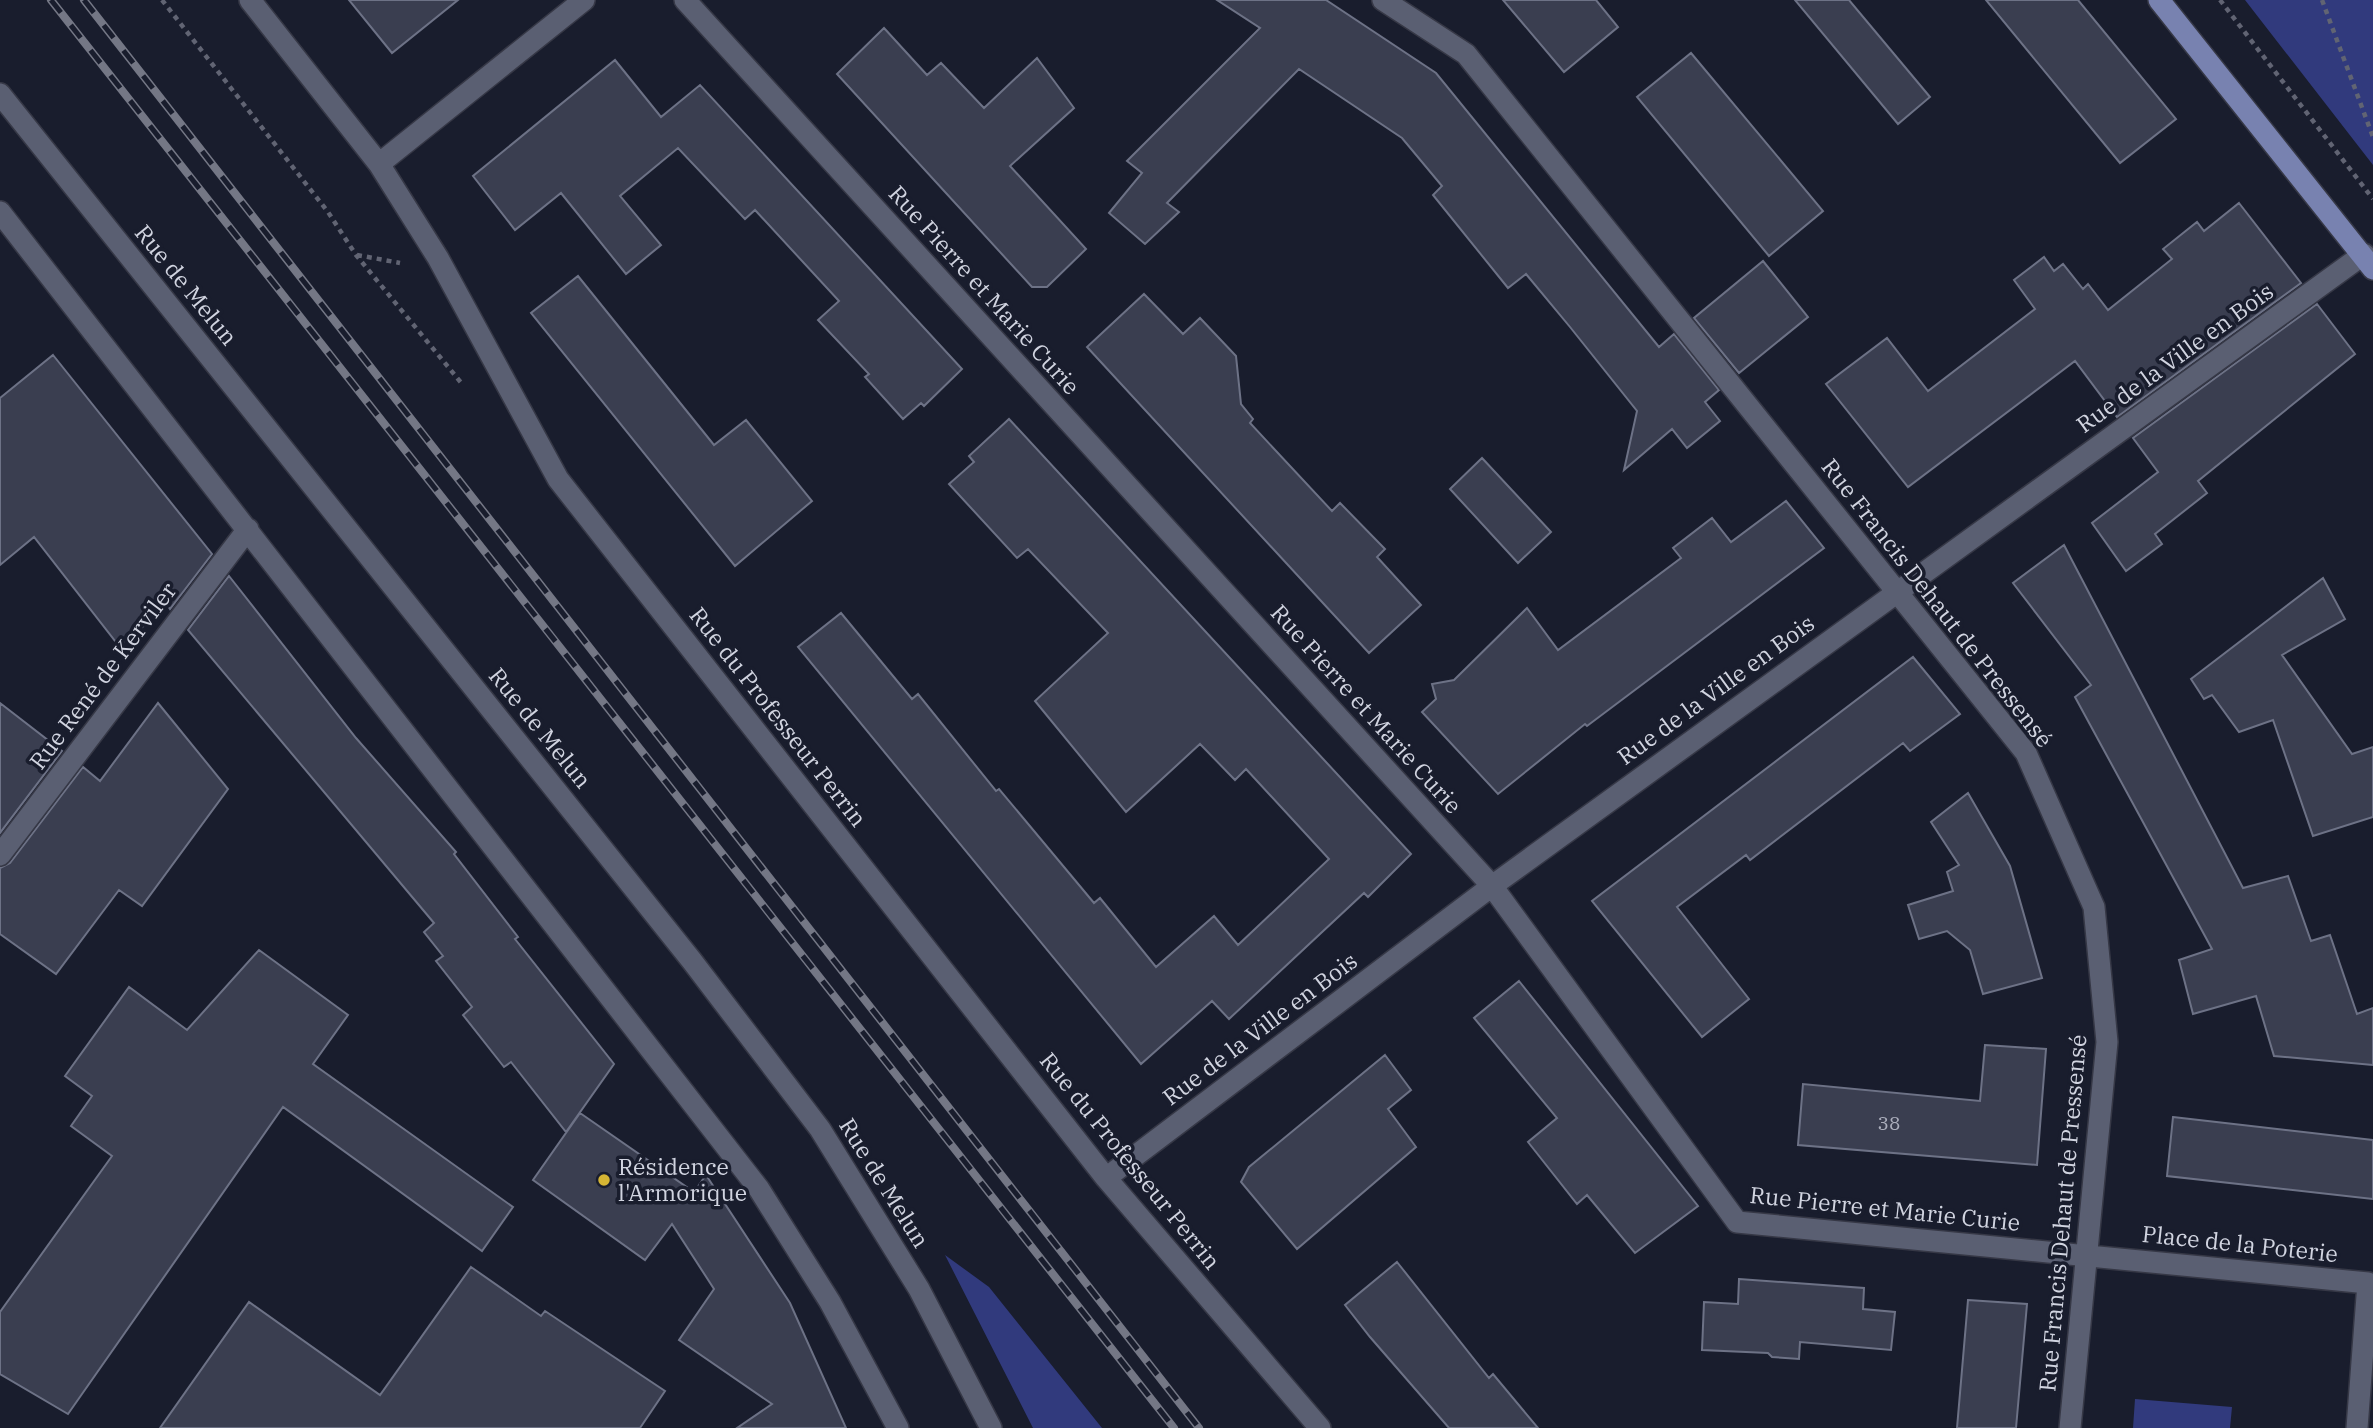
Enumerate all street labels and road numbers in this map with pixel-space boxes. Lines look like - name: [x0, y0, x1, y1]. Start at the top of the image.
- street label: Rue Pierre et Marie Curie: [883, 178, 1087, 400]
- street label: Rue de Melun: [129, 218, 245, 351]
- street label: Rue de la Ville en Bois: [2070, 276, 2279, 439]
- street label: Rue Francis Dehaut de Pressensé: [1816, 452, 2060, 753]
- street label: Rue René de Kerviler: [22, 576, 182, 775]
- street label: Rue Pierre et Marie Curie: [1265, 597, 1469, 819]
- street label: Rue du Professeur Perrin: [684, 600, 874, 832]
- street label: Rue de la Ville en Bois: [1611, 608, 1820, 771]
- street label: Rue de Melun: [483, 661, 599, 794]
- street label: Rue de la Ville en Bois: [1156, 945, 1363, 1111]
- street label: Rue Francis Dehaut de Pressensé: [2031, 1033, 2093, 1393]
- street label: Rue du Professeur Perrin: [1034, 1046, 1228, 1275]
- street label: Rue de Melun: [833, 1112, 937, 1253]
- street label: Rue Pierre et Marie Curie: [1748, 1179, 2022, 1237]
- street label: Place de la Poterie: [2141, 1218, 2339, 1268]

